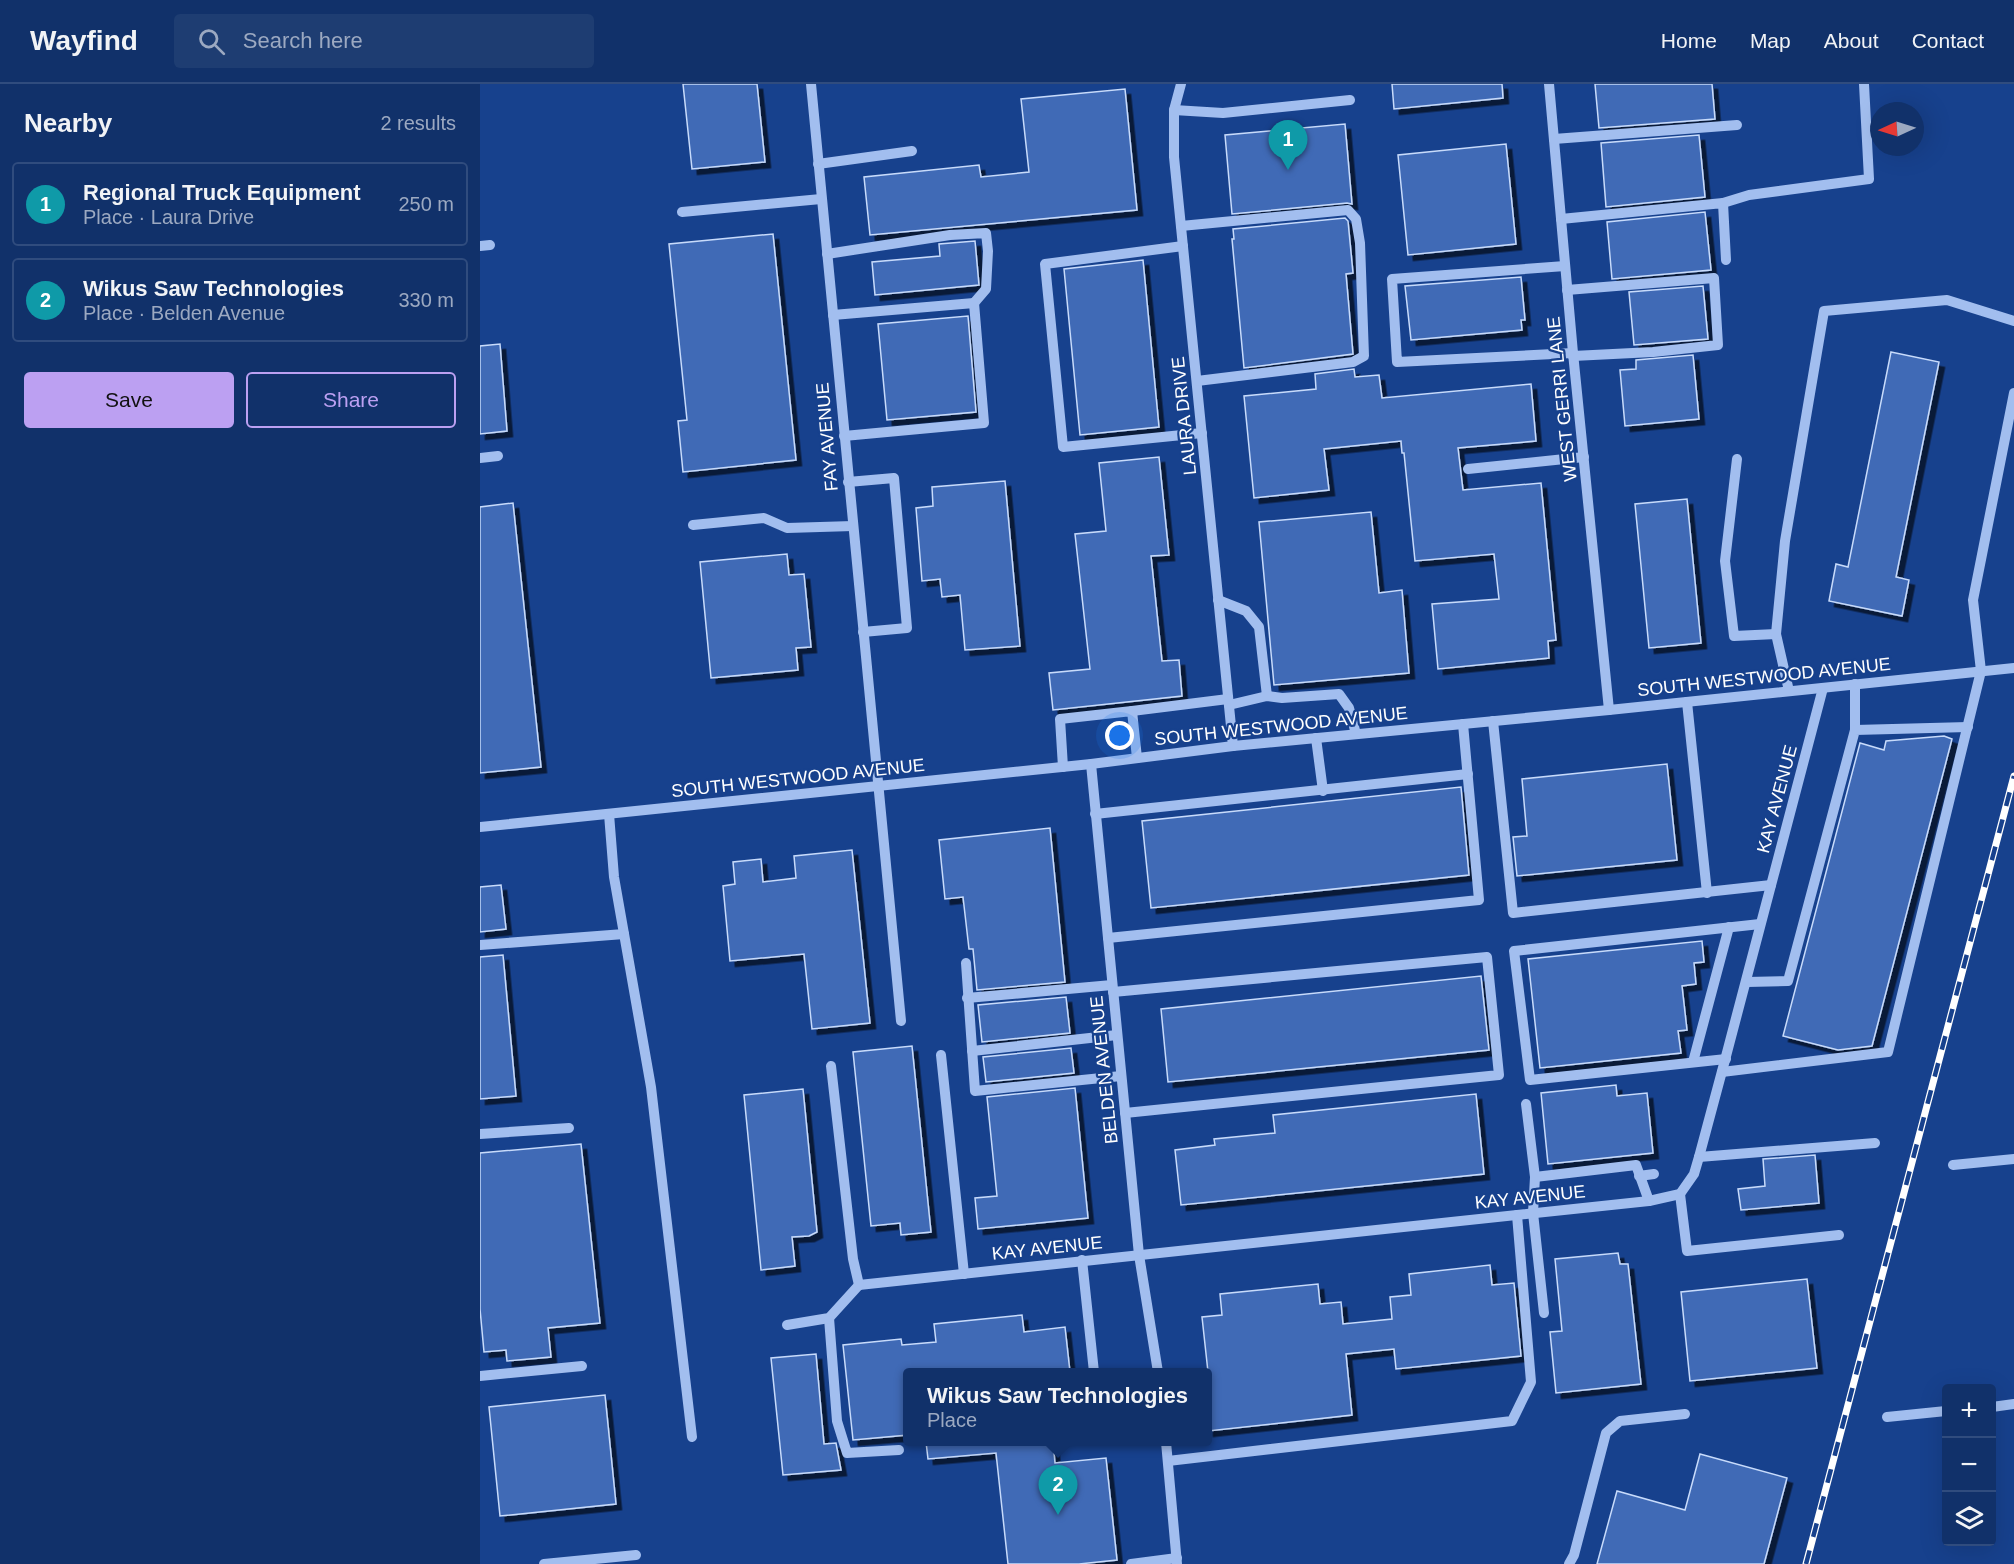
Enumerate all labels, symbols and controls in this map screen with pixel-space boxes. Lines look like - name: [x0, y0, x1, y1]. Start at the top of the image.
- search box: [174, 14, 594, 68]
- text: Wayfind: [30, 25, 138, 56]
- icon: search: [195, 25, 228, 58]
- text: Search here: [243, 28, 363, 53]
- text: Home: [1661, 29, 1717, 52]
- text: Map: [1750, 29, 1791, 52]
- text: About: [1824, 29, 1879, 52]
- text: Contact: [1912, 29, 1984, 52]
- north arrow: [1870, 102, 1924, 156]
- text: Nearby: [24, 108, 112, 138]
- text: 2 results: [380, 112, 456, 134]
- pin: 1: [1268, 120, 1308, 170]
- text: Regional Truck Equipment: [83, 180, 360, 205]
- text: 1: [40, 193, 51, 215]
- text: 250 m: [398, 193, 454, 215]
- text: Place · Laura Drive: [83, 206, 254, 228]
- text: Wikus Saw Technologies: [83, 276, 344, 301]
- text: 2: [40, 289, 51, 311]
- text: 330 m: [398, 289, 454, 311]
- text: Place · Belden Avenue: [83, 302, 285, 324]
- street label: WEST GERRI LANE: [1543, 316, 1581, 482]
- street label: LAURA DRIVE: [1168, 356, 1200, 476]
- button: Save: [24, 372, 234, 428]
- button: Share: [246, 372, 456, 428]
- street label: FAY AVENUE: [812, 382, 842, 492]
- street label: SOUTH WESTWOOD AVENUE: [1636, 654, 1892, 700]
- street label: SOUTH WESTWOOD AVENUE: [1153, 703, 1409, 749]
- your location: [1105, 721, 1134, 750]
- street label: KAY AVENUE: [1753, 743, 1801, 855]
- street label: SOUTH WESTWOOD AVENUE: [670, 755, 926, 801]
- street label: BELDEN AVENUE: [1086, 995, 1122, 1145]
- street label: KAY AVENUE: [1474, 1181, 1586, 1213]
- street label: KAY AVENUE: [991, 1232, 1103, 1264]
- popup: [903, 1368, 1212, 1446]
- text: Wikus Saw Technologies: [927, 1383, 1188, 1408]
- map controls: [1942, 1384, 1996, 1546]
- button: +: [1942, 1384, 1996, 1438]
- text: Place: [927, 1409, 977, 1431]
- button: −: [1942, 1438, 1996, 1492]
- pin: 2: [1038, 1466, 1078, 1515]
- button: layers: [1942, 1492, 1996, 1546]

